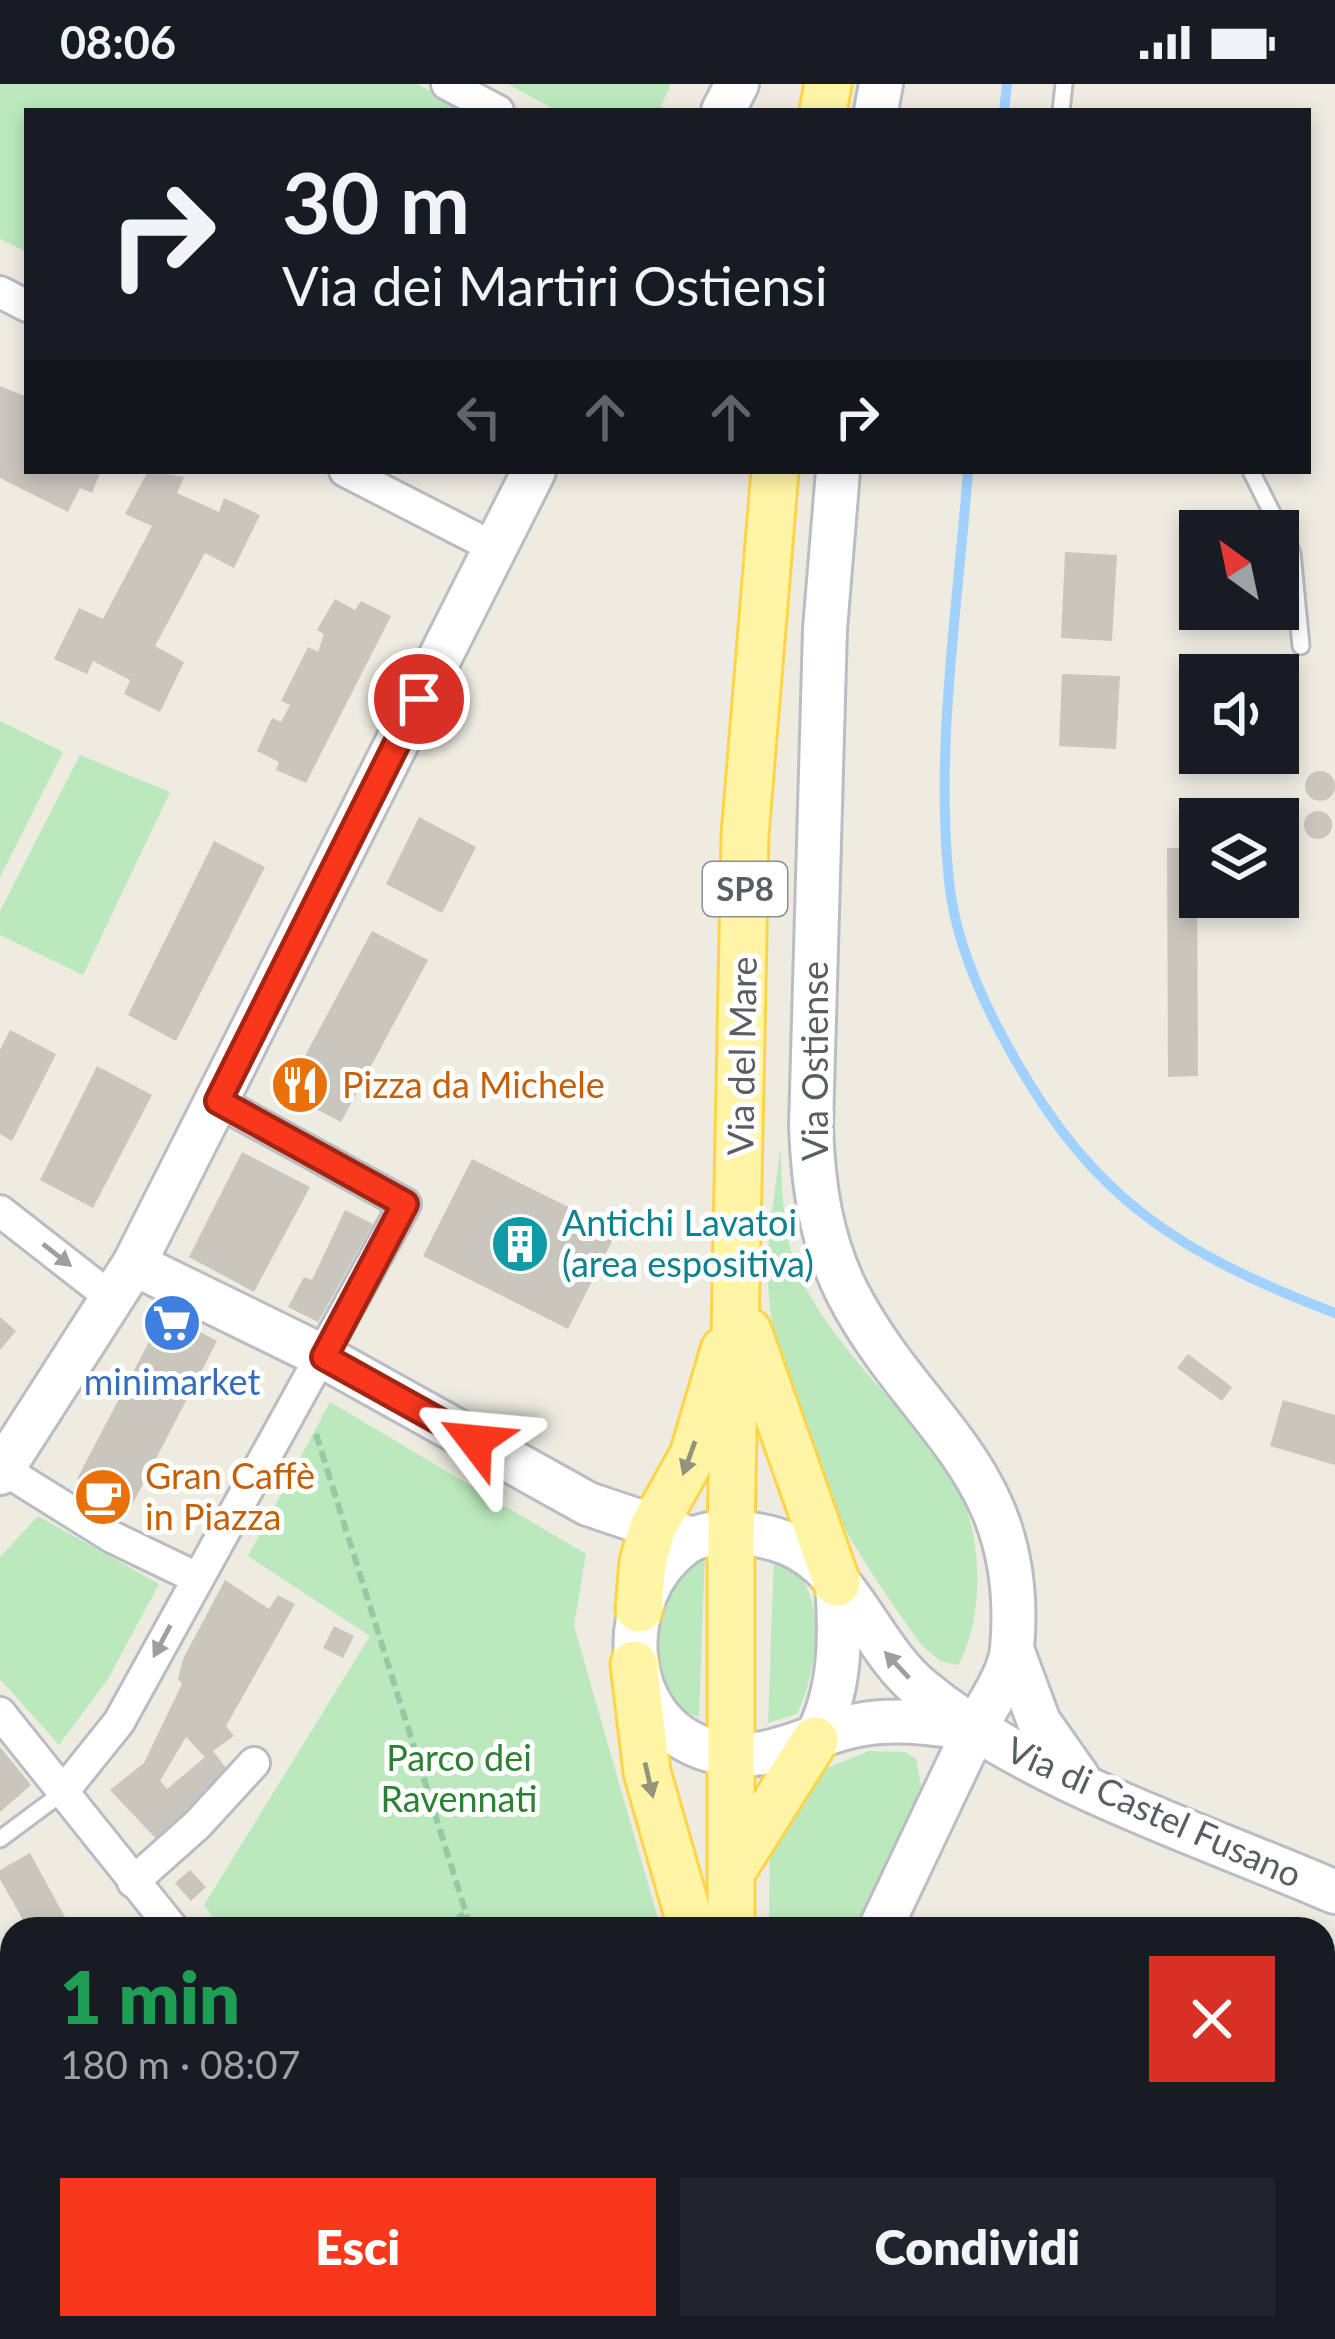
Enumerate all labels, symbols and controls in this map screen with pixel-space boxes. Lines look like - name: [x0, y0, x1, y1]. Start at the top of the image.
- text: 08:06: [60, 15, 176, 69]
- text: 30 m: [282, 151, 470, 252]
- icon: right: [84, 156, 240, 312]
- text: Via dei Martiri Ostiensi: [282, 253, 828, 318]
- icon: left: [446, 384, 512, 450]
- icon: ahead: [572, 384, 638, 450]
- icon: ahead: [698, 384, 764, 450]
- icon: right: [824, 384, 890, 450]
- north arrow: [1179, 510, 1299, 630]
- map controls: [1179, 510, 1299, 918]
- pin: [368, 648, 470, 750]
- button: sound: [1179, 654, 1299, 774]
- icon: arrive: [386, 666, 452, 732]
- button: layers: [1179, 798, 1299, 918]
- road number: SP8: [703, 862, 787, 916]
- street label: Via del Mare: [717, 956, 765, 1156]
- street label: Via Ostiense: [792, 961, 836, 1161]
- restaurant icon: Pizza da Michele: [269, 1054, 331, 1116]
- place label: Pizza da Michele: [342, 1062, 605, 1106]
- place label: Antichi Lavatoi (area espositiva): [562, 1200, 814, 1285]
- building icon: Antichi Lavatoi (area espositiva): [489, 1213, 551, 1275]
- one-way arrow: [41, 1243, 73, 1267]
- supermarket icon: minimarket: [141, 1292, 203, 1354]
- place label: minimarket: [84, 1359, 260, 1403]
- position arrow: [412, 1378, 538, 1504]
- one-way arrow: [679, 1440, 697, 1476]
- place label: Gran Caffè in Piazza: [145, 1453, 315, 1538]
- cafe icon: Gran Caffè in Piazza: [72, 1466, 134, 1528]
- one-way arrow: [153, 1624, 173, 1659]
- one-way arrow: [883, 1650, 911, 1679]
- street label: Via di Castel Fusano: [1000, 1726, 1309, 1896]
- park label: Parco dei Ravennati: [381, 1735, 537, 1820]
- one-way arrow: [641, 1761, 660, 1799]
- text: 1 min: [60, 1953, 240, 2039]
- button: close: [1149, 1956, 1275, 2082]
- text: 180 m · 08:07: [60, 2041, 300, 2087]
- button: Esci: [60, 2178, 656, 2316]
- button: Condividi: [680, 2178, 1275, 2316]

